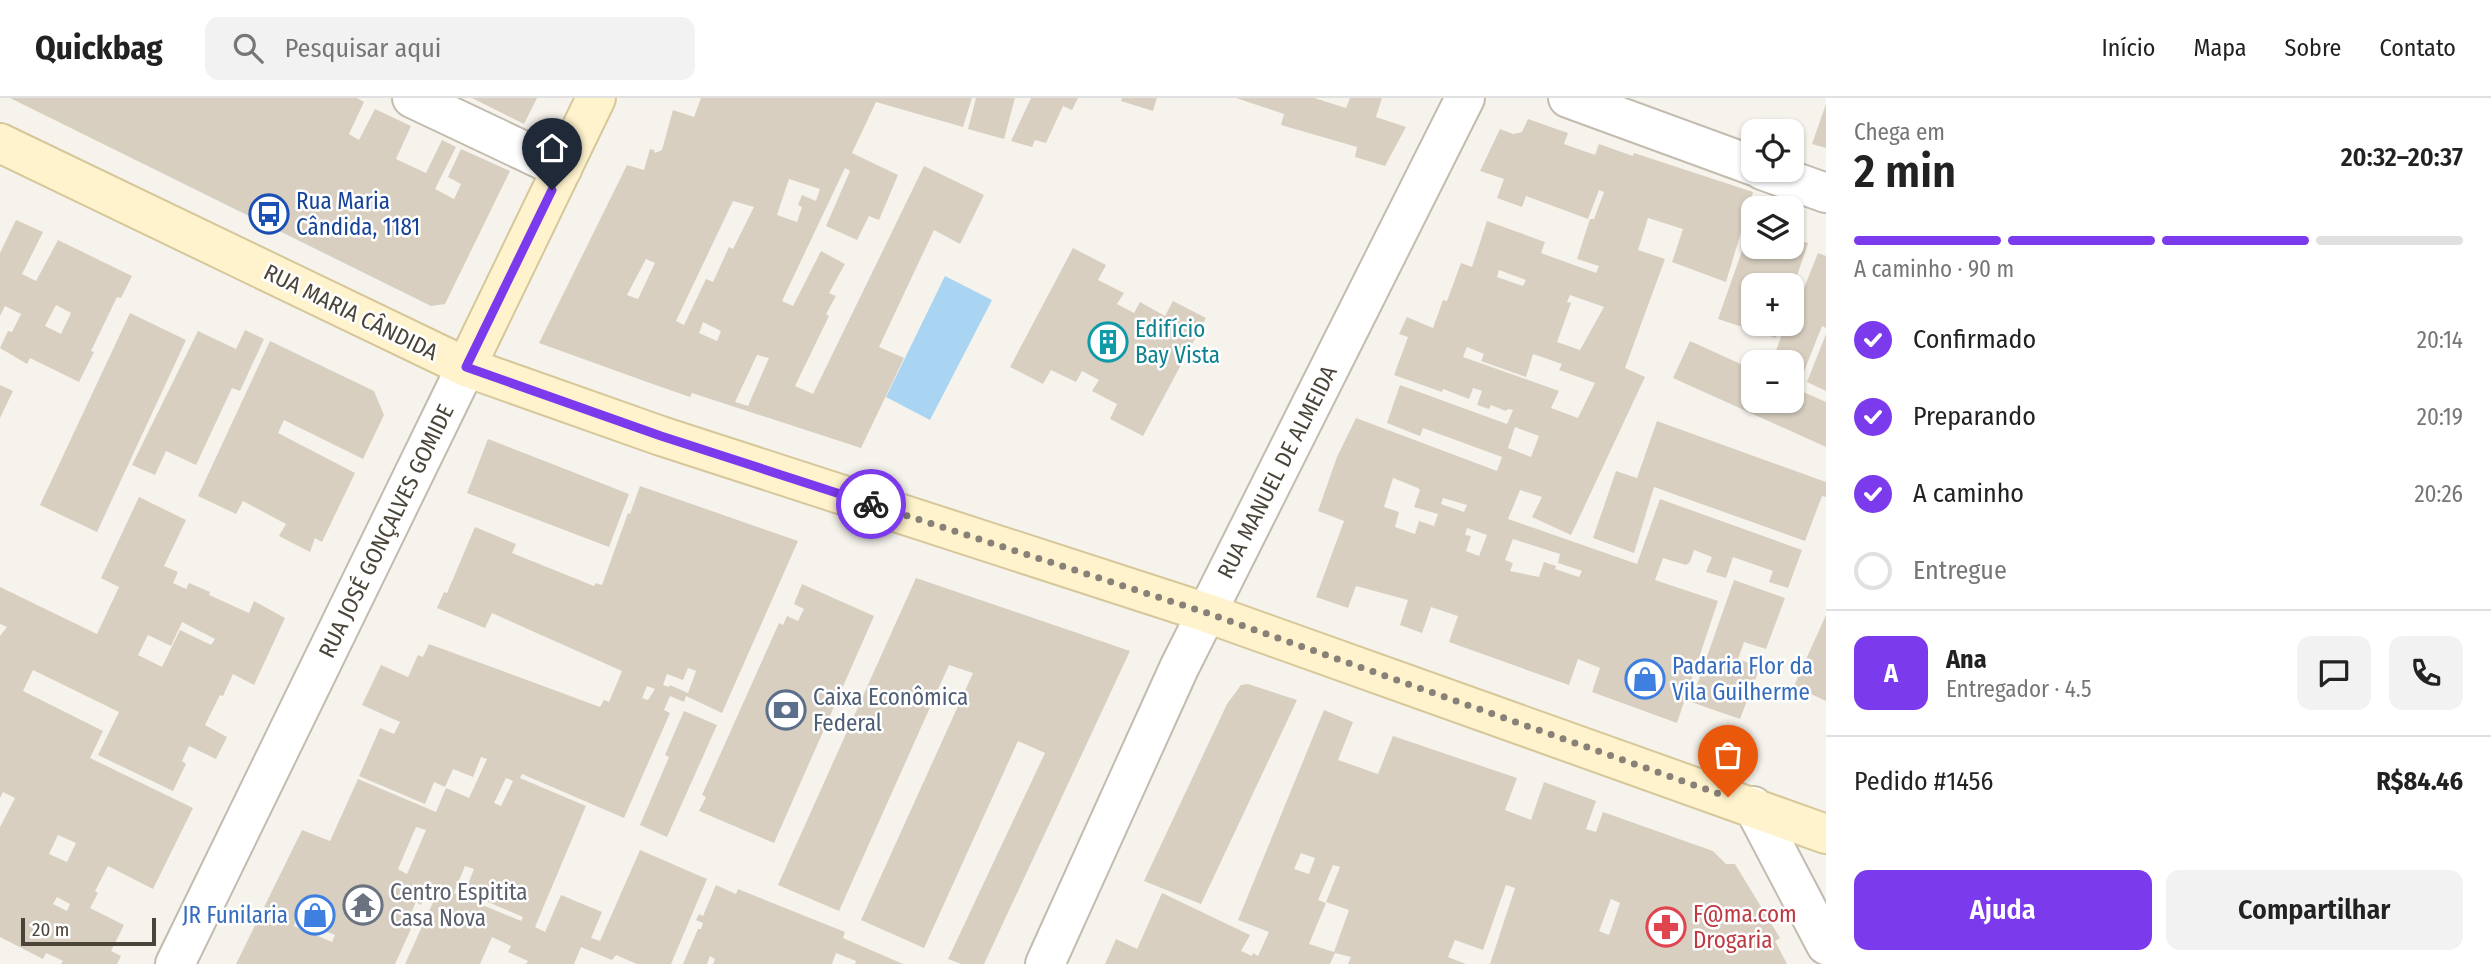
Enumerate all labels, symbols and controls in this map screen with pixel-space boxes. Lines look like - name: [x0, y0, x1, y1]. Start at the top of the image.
- search box: [205, 17, 695, 80]
- text: Quickbag: [35, 28, 163, 68]
- icon: search: [229, 29, 267, 67]
- text: Pesquisar aqui: [285, 33, 441, 64]
- text: Início: [2102, 34, 2155, 62]
- text: Mapa: [2193, 34, 2247, 62]
- text: Sobre: [2285, 34, 2341, 62]
- text: Contato: [2379, 34, 2456, 62]
- pin: [522, 118, 582, 190]
- text: Chega em: [1854, 118, 1945, 146]
- map controls: [1741, 119, 1804, 413]
- button: locate: [1741, 119, 1804, 182]
- icon: home: [533, 129, 571, 167]
- text: 20:32–20:37: [2341, 142, 2463, 173]
- text: 2 min: [1854, 144, 1956, 199]
- place label: Rua Maria Cândida, 1181: [296, 187, 420, 241]
- bus stop icon: Rua Maria Cândida, 1181: [248, 193, 290, 235]
- button: layers: [1741, 196, 1804, 259]
- text: A caminho · 90 m: [1854, 255, 2014, 283]
- street label: RUA MARIA CÂNDIDA: [259, 258, 443, 366]
- button: +: [1741, 273, 1804, 336]
- place label: Edifício Bay Vista: [1135, 315, 1220, 369]
- building icon: Edifício Bay Vista: [1087, 321, 1129, 363]
- icon: check: [1854, 321, 1892, 359]
- text: Confirmado: [1913, 324, 2036, 355]
- text: 20:14: [2417, 326, 2463, 354]
- button: −: [1741, 350, 1804, 413]
- street label: RUA MANUEL DE ALMEIDA: [1211, 361, 1343, 583]
- icon: check: [1854, 398, 1892, 436]
- street label: RUA JOSÉ GONÇALVES GOMIDE: [311, 399, 460, 662]
- text: Preparando: [1913, 401, 2036, 432]
- text: 20:19: [2417, 403, 2463, 431]
- courier: [836, 469, 906, 539]
- icon: check: [1854, 475, 1892, 513]
- text: A caminho: [1913, 478, 2024, 509]
- text: 20:26: [2414, 480, 2463, 508]
- icon: bike: [852, 485, 890, 523]
- text: Entregue: [1913, 555, 2007, 586]
- button: chat: [2297, 636, 2371, 710]
- button: phone: [2389, 636, 2463, 710]
- text: Ana: [1946, 644, 1987, 675]
- place label: Padaria Flor da Vila Guilherme: [1672, 652, 1813, 706]
- shop icon: Padaria Flor da Vila Guilherme: [1624, 658, 1666, 700]
- text: A: [1884, 658, 1898, 689]
- text: Entregador · 4.5: [1946, 675, 2092, 703]
- place label: Caixa Econômica Federal: [813, 683, 968, 737]
- bank icon: Caixa Econômica Federal: [765, 689, 807, 731]
- pin: [1698, 725, 1758, 797]
- icon: bag: [1709, 736, 1747, 774]
- text: Pedido #1456: [1854, 766, 1993, 797]
- text: R$84.46: [2376, 766, 2463, 797]
- button: Ajuda: [1854, 870, 2152, 950]
- button: Compartilhar: [2166, 870, 2463, 950]
- place label: Centro Espitita Casa Nova: [390, 878, 528, 932]
- temple icon: Centro Espitita Casa Nova: [342, 884, 384, 926]
- shop icon: JR Funilaria: [294, 894, 336, 936]
- place label: F@ma.com Drogaria: [1693, 900, 1797, 954]
- place label: JR Funilaria: [182, 901, 288, 929]
- pharmacy icon: F@ma.com Drogaria: [1645, 906, 1687, 948]
- scale bar: [21, 915, 156, 947]
- text: 20 m: [32, 918, 69, 941]

